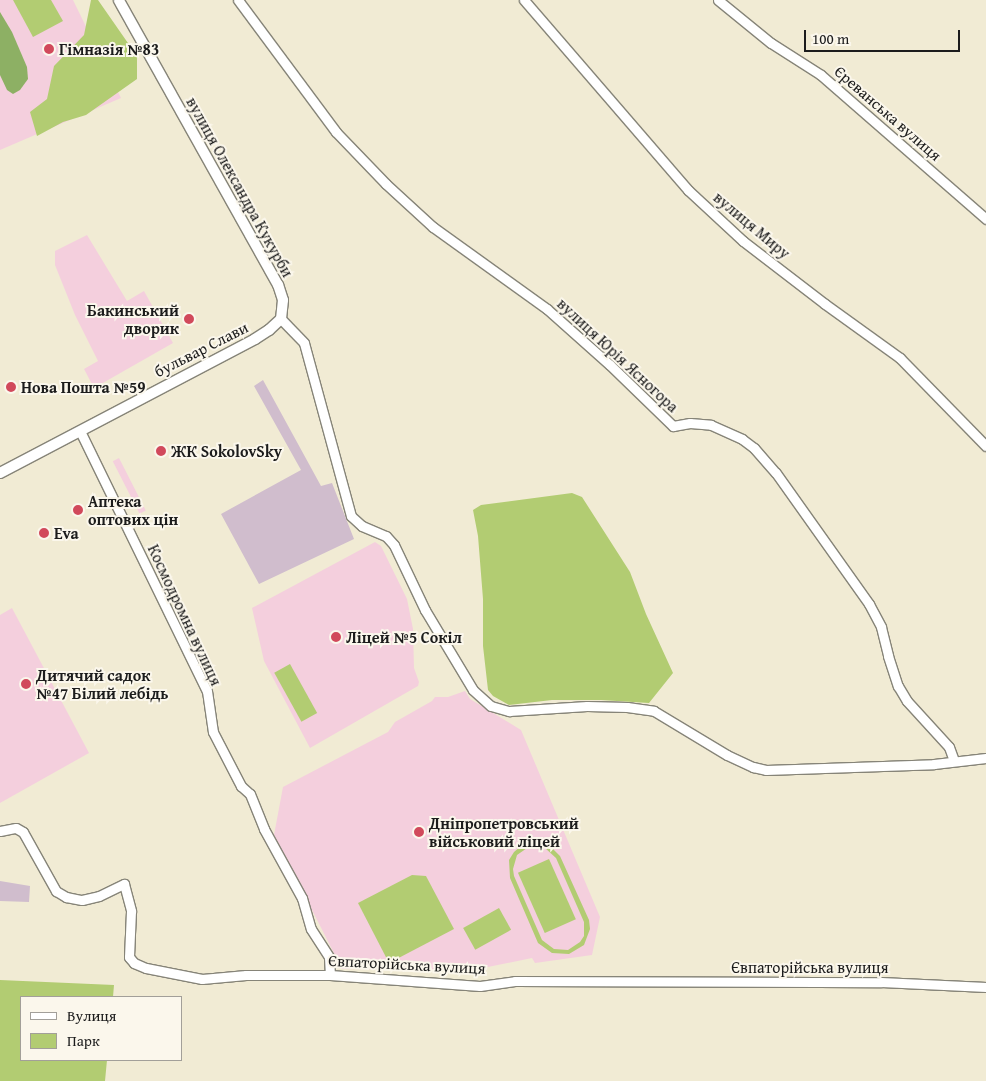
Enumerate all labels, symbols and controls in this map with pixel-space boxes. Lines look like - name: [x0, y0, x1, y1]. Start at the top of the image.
- scale bar: [806, 20, 962, 52]
- text: 100 m: [812, 28, 849, 49]
- place label: Гімназія №83: [59, 39, 159, 59]
- marker: Гімназія №83: [43, 43, 55, 55]
- street label: Єреванська вулиця: [831, 61, 945, 165]
- street label: вулиця Олександра Кукурби: [182, 94, 298, 280]
- street label: вулиця Миру: [710, 187, 794, 263]
- street label: вулиця Юрія Ясногора: [553, 294, 683, 416]
- place label: Бакинський дворик: [87, 300, 179, 338]
- marker: Бакинський дворик: [183, 313, 195, 325]
- street label: бульвар Слави: [151, 317, 251, 381]
- place label: Нова Пошта №59: [21, 377, 146, 397]
- marker: Нова Пошта №59: [5, 381, 17, 393]
- place label: ЖК SokolovSky: [171, 441, 282, 461]
- marker: ЖК SokolovSky: [155, 445, 167, 457]
- place label: Аптека оптових цін: [88, 491, 178, 529]
- marker: Аптека оптових цін: [72, 504, 84, 516]
- place label: Eva: [54, 523, 79, 543]
- marker: Eva: [38, 527, 50, 539]
- street label: Космодромна вулиця: [144, 541, 226, 689]
- place label: Ліцей №5 Сокіл: [346, 627, 462, 647]
- marker: Ліцей №5 Сокіл: [330, 631, 342, 643]
- place label: Дитячий садок №47 Білий лебідь: [36, 665, 169, 703]
- marker: Дитячий садок №47 Білий лебідь: [20, 678, 32, 690]
- place label: Дніпропетровський військовий ліцей: [429, 813, 579, 851]
- marker: Дніпропетровський військовий ліцей: [413, 826, 425, 838]
- street label: Євпаторійська вулиця: [328, 950, 486, 978]
- street label: Євпаторійська вулиця: [731, 957, 889, 977]
- legend: [20, 996, 182, 1061]
- text: Вулиця: [67, 1005, 116, 1026]
- text: Парк: [67, 1030, 100, 1051]

